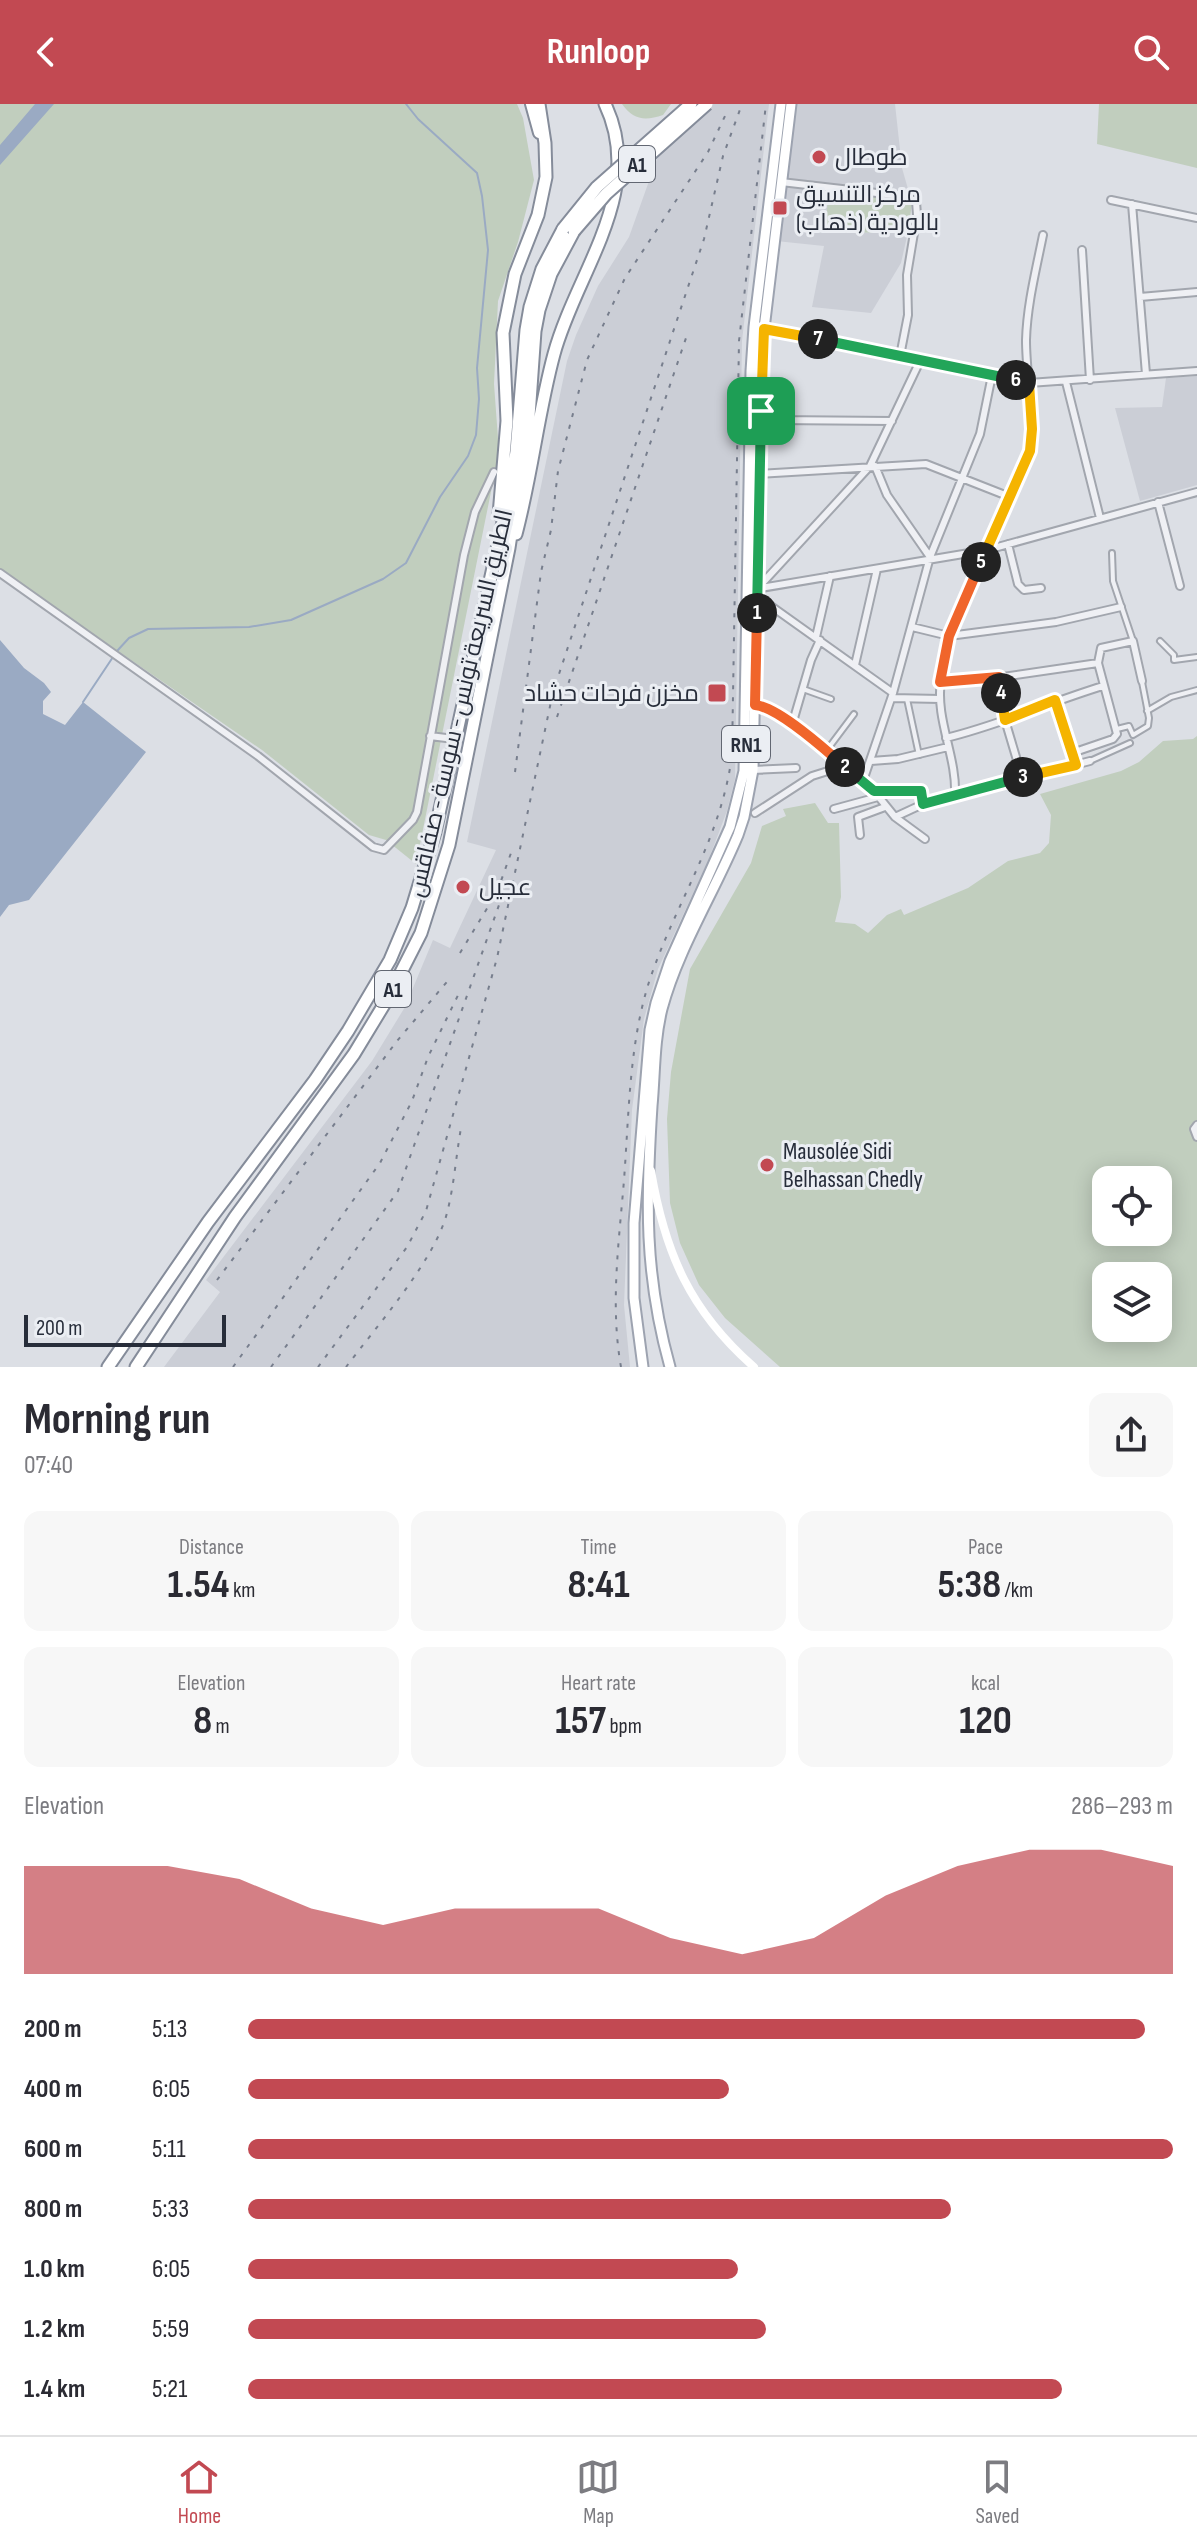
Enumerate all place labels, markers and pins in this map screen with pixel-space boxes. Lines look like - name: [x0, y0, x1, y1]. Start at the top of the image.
- place label: طوطال: [835, 143, 908, 172]
- marker: طوطال: [810, 148, 828, 166]
- place label: مركز التنسيق بالوردية (ذهاب): [796, 180, 939, 237]
- marker: مركز التنسيق بالوردية (ذهاب): [771, 199, 789, 217]
- pin: 7: [798, 319, 838, 359]
- pin: 6: [996, 360, 1036, 400]
- pin: [727, 377, 795, 445]
- pin: 5: [961, 542, 1001, 582]
- pin: 1: [737, 593, 777, 633]
- pin: 4: [981, 673, 1021, 713]
- place label: مخزن فرحات حشاد: [525, 679, 699, 708]
- marker: مخزن فرحات حشاد: [706, 682, 728, 704]
- pin: 2: [825, 747, 865, 787]
- pin: 3: [1003, 757, 1043, 797]
- place label: عجيل: [479, 873, 532, 902]
- marker: عجيل: [454, 878, 472, 896]
- place label: Mausolée Sidi Belhassan Chedly: [783, 1137, 923, 1194]
- marker: Mausolée Sidi Belhassan Chedly: [758, 1156, 776, 1174]

